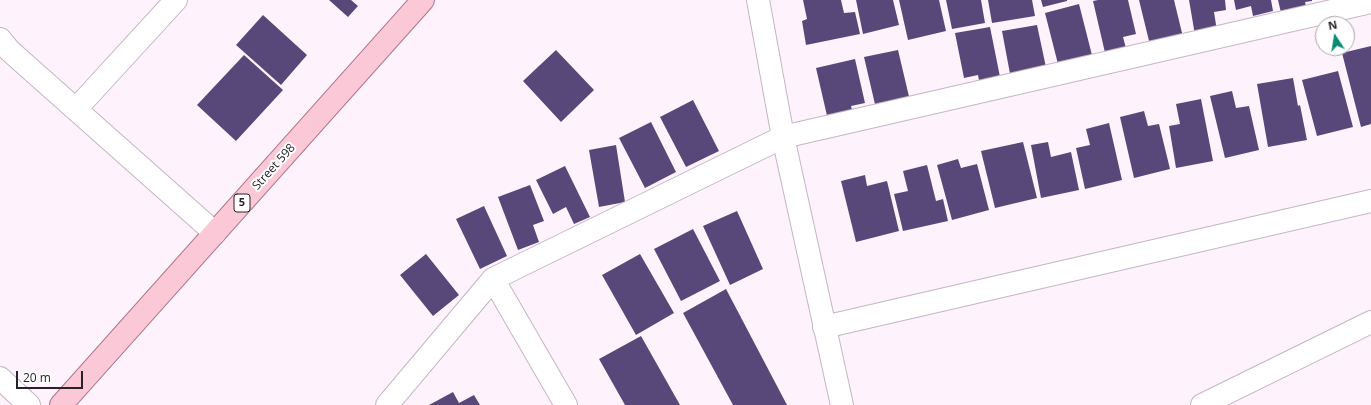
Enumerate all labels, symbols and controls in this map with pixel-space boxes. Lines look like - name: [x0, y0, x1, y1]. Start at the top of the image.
- north arrow: [1315, 16, 1355, 56]
- text: N: [1327, 16, 1339, 33]
- street label: Street 598: [250, 141, 298, 193]
- road number: 5: [234, 194, 250, 212]
- scale bar: [18, 363, 85, 389]
- text: 20 m: [23, 369, 51, 386]

